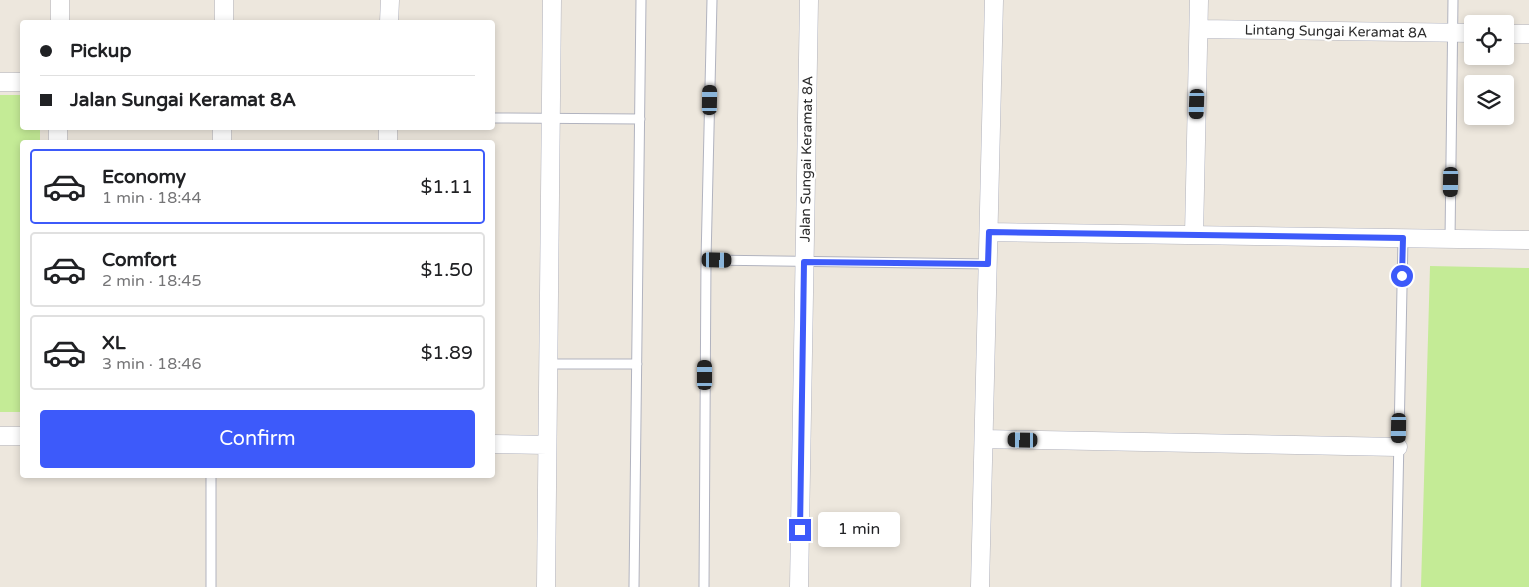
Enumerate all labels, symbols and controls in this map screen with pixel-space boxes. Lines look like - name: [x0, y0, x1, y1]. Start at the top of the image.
- map controls: [1464, 15, 1514, 125]
- button: locate: [1464, 15, 1514, 65]
- street label: Lintang Sungai Keramat 8A: [1244, 21, 1428, 42]
- text: Pickup: [70, 40, 131, 62]
- button: layers: [1464, 75, 1514, 125]
- street label: Jalan Sungai Keramat 8A: [797, 76, 816, 242]
- car: [702, 85, 717, 115]
- text: Jalan Sungai Keramat 8A: [70, 89, 296, 111]
- car: [1188, 89, 1205, 119]
- icon: car: [42, 164, 87, 209]
- text: Economy: [102, 166, 186, 188]
- car: [1443, 167, 1458, 197]
- text: $1.11: [421, 176, 473, 198]
- text: 1 min · 18:44: [102, 188, 201, 208]
- icon: car: [42, 247, 87, 292]
- text: Comfort: [102, 249, 176, 271]
- car: [701, 252, 732, 268]
- text: $1.50: [421, 259, 473, 281]
- route start: [1391, 265, 1413, 287]
- text: 2 min · 18:45: [102, 271, 201, 291]
- icon: car: [42, 330, 87, 375]
- text: XL: [102, 332, 126, 354]
- text: $1.89: [421, 342, 473, 364]
- text: 3 min · 18:46: [102, 354, 201, 374]
- car: [697, 360, 712, 390]
- button: Confirm: [40, 410, 475, 468]
- car: [1391, 413, 1406, 443]
- car: [1007, 432, 1038, 448]
- callout: 1 min: [818, 512, 900, 548]
- route end: [789, 519, 811, 541]
- text: 1 min: [838, 519, 880, 539]

